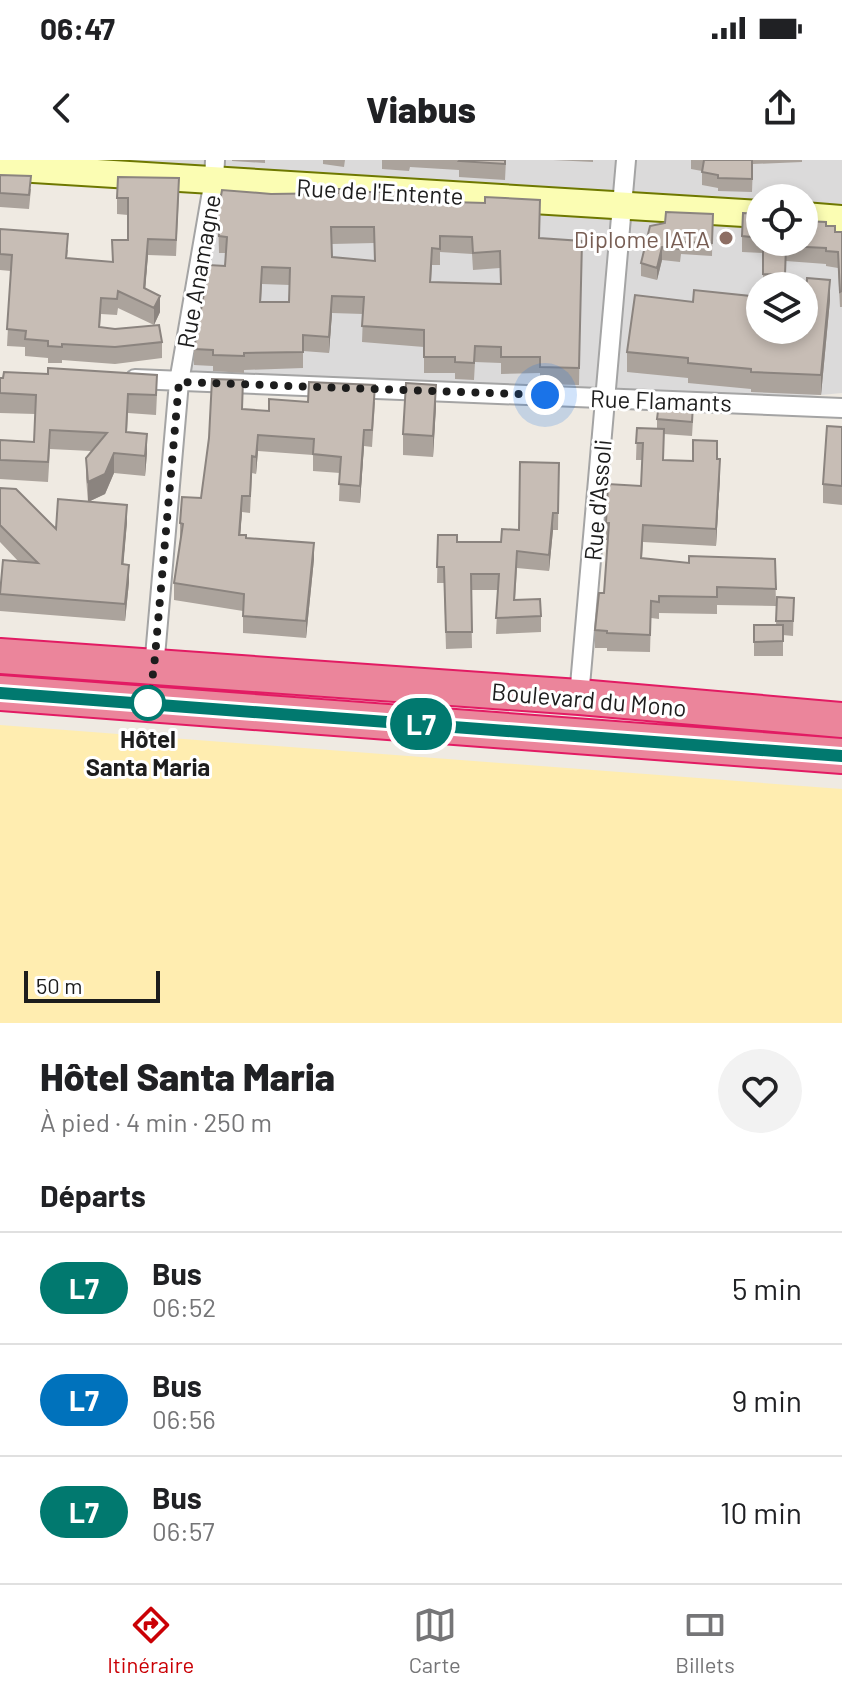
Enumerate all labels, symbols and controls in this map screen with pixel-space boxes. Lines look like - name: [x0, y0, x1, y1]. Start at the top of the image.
- text: 06:47: [40, 10, 115, 46]
- icon: back: [40, 86, 84, 130]
- icon: share: [758, 86, 802, 130]
- text: Viabus: [366, 87, 476, 130]
- street label: Rue de l'Entente: [296, 172, 464, 210]
- map controls: [746, 184, 818, 344]
- button: locate: [746, 184, 818, 256]
- street label: Rue Anamagne: [170, 192, 226, 350]
- place label: Diplome IATA: [574, 224, 710, 253]
- marker: Diplome IATA: [717, 229, 735, 247]
- button: layers: [746, 272, 818, 344]
- your location: [525, 375, 565, 415]
- street label: Rue Flamants: [590, 383, 732, 417]
- street label: Rue d'Assoli: [577, 438, 617, 562]
- street label: Boulevard du Mono: [490, 676, 688, 722]
- marker: Hôtel Santa Maria: [131, 686, 165, 720]
- line badge: L7: [385, 698, 457, 750]
- text: L7: [406, 707, 436, 741]
- place label: Hôtel Santa Maria: [86, 724, 210, 781]
- scale bar: [24, 967, 160, 1003]
- text: 50 m: [36, 972, 82, 998]
- button: heart: [718, 1049, 802, 1133]
- text: Hôtel Santa Maria: [40, 1053, 335, 1099]
- text: À pied · 4 min · 250 m: [40, 1106, 272, 1137]
- text: Départs: [40, 1177, 146, 1213]
- text: Bus: [152, 1255, 202, 1291]
- text: 5 min: [732, 1270, 802, 1306]
- text: L7: [69, 1271, 99, 1305]
- text: 06:52: [152, 1291, 216, 1322]
- text: Bus: [152, 1367, 202, 1403]
- text: 9 min: [732, 1382, 802, 1418]
- text: L7: [69, 1383, 99, 1417]
- text: 06:56: [152, 1403, 216, 1434]
- text: Bus: [152, 1479, 202, 1515]
- text: 10 min: [720, 1494, 802, 1530]
- text: L7: [69, 1495, 99, 1529]
- text: 06:57: [152, 1515, 215, 1546]
- tab: Itinéraire: [107, 1603, 194, 1677]
- tab: Carte: [409, 1603, 461, 1677]
- tab: Billets: [675, 1603, 735, 1677]

